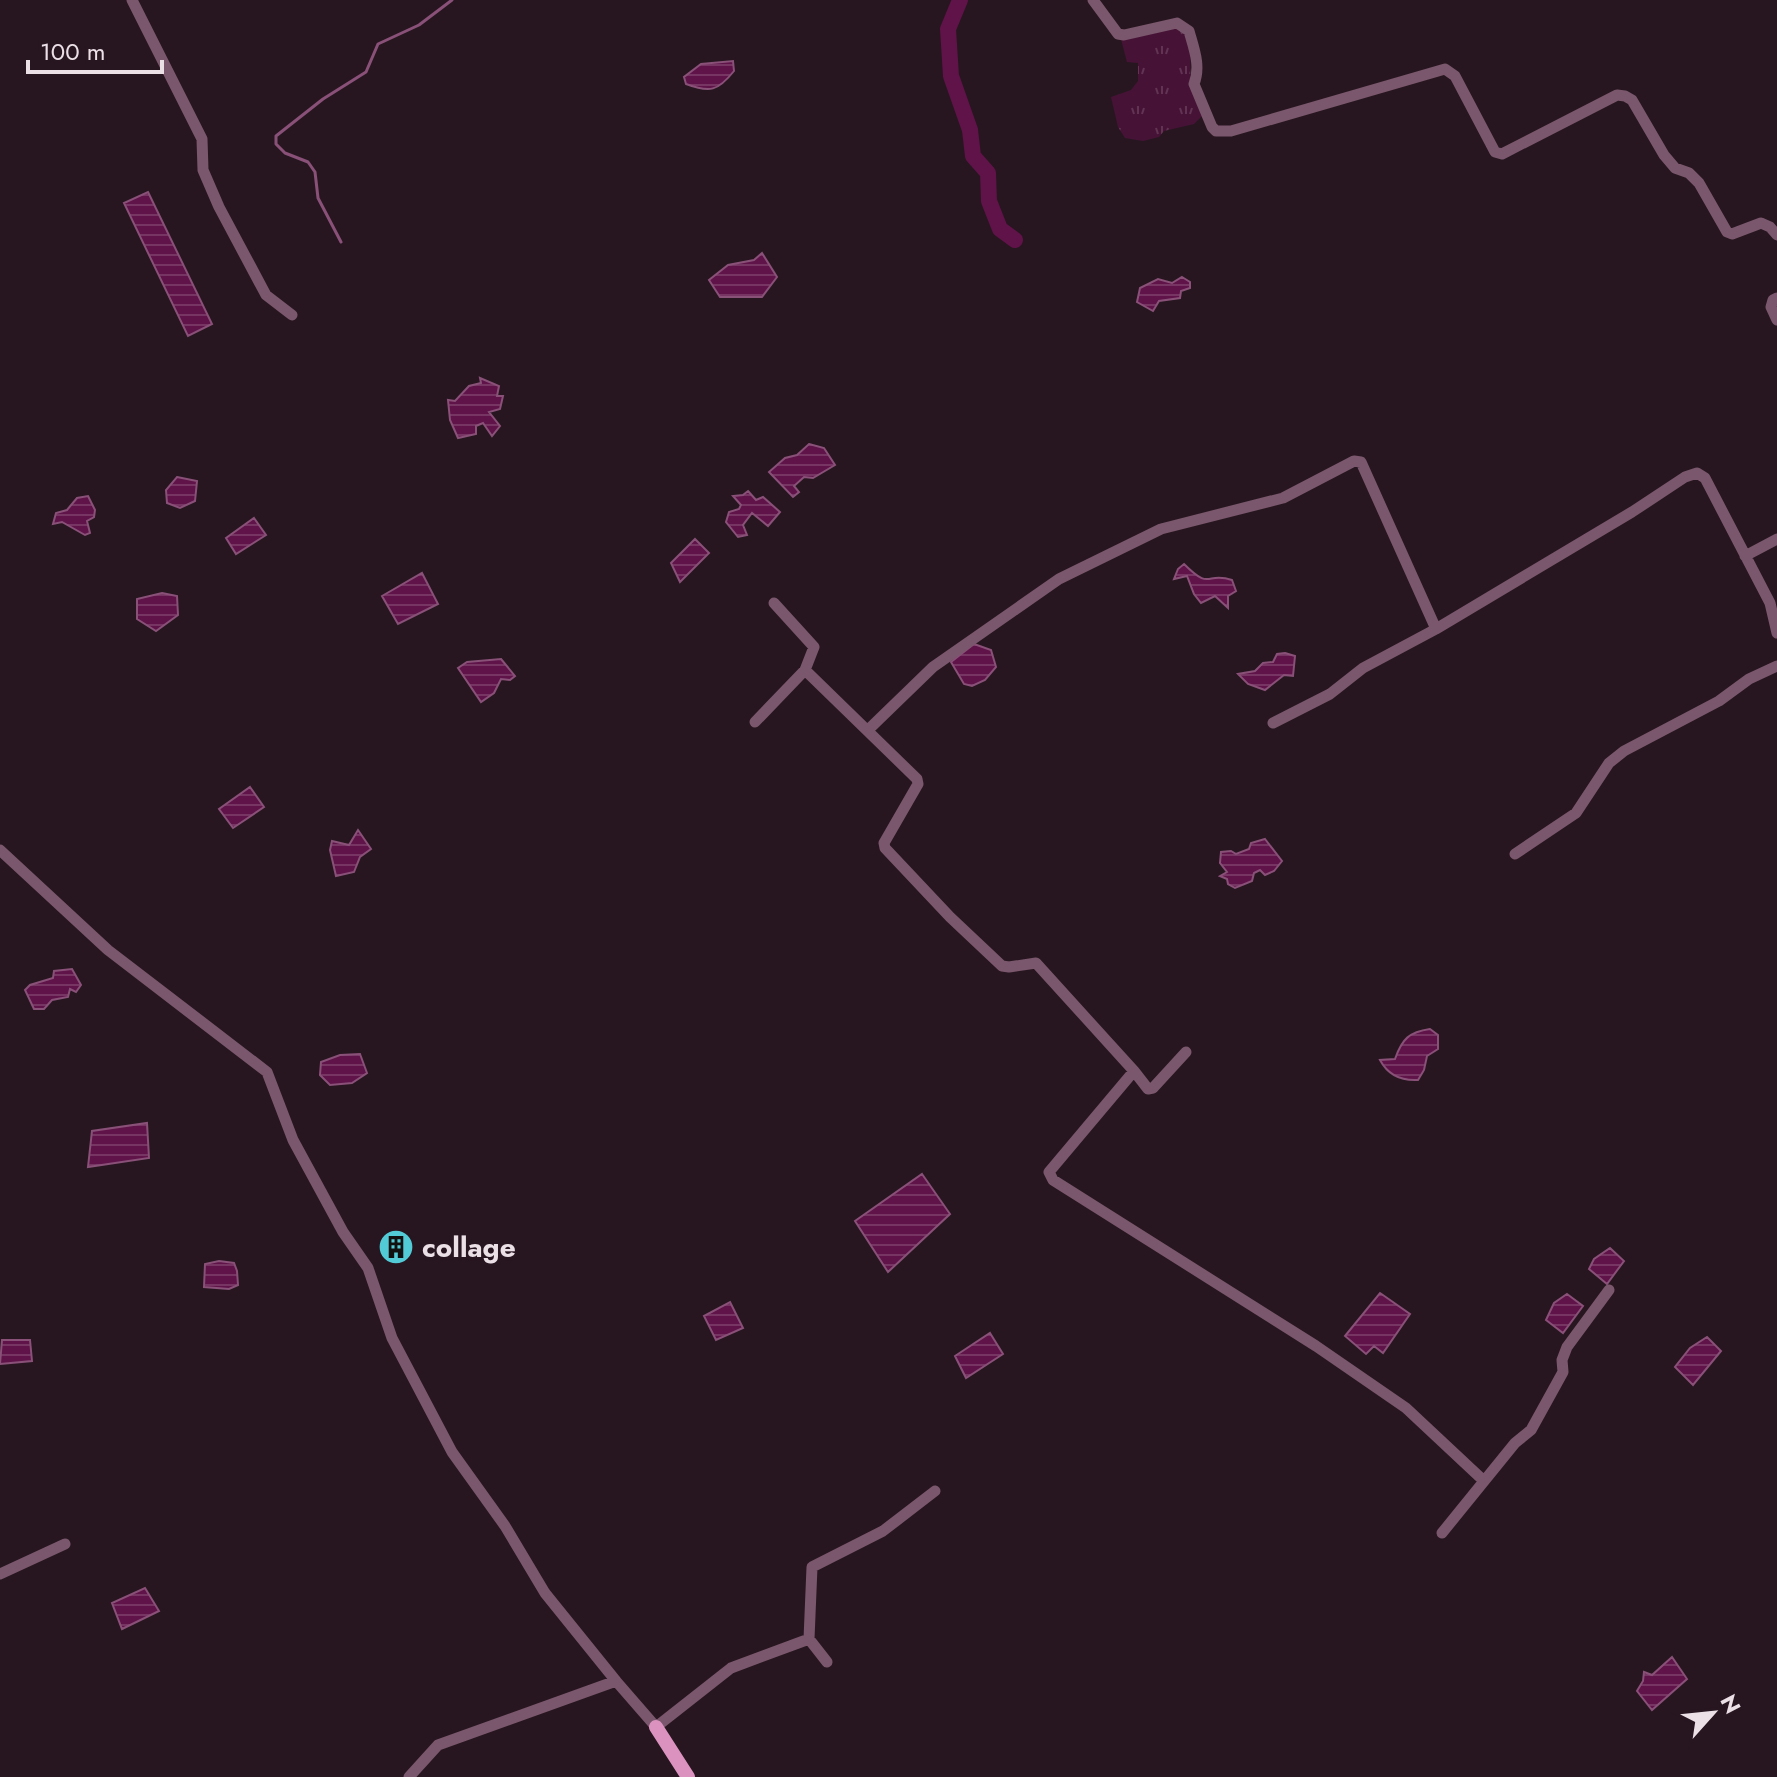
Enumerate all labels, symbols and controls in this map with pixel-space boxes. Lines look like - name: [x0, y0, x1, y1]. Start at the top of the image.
- scale bar: [28, 24, 162, 74]
- text: 100 m: [40, 34, 106, 69]
- place label: collage: [422, 1227, 516, 1268]
- building icon: collage: [377, 1228, 415, 1266]
- north arrow: [1673, 1673, 1753, 1753]
- text: N: [1713, 1689, 1749, 1719]

